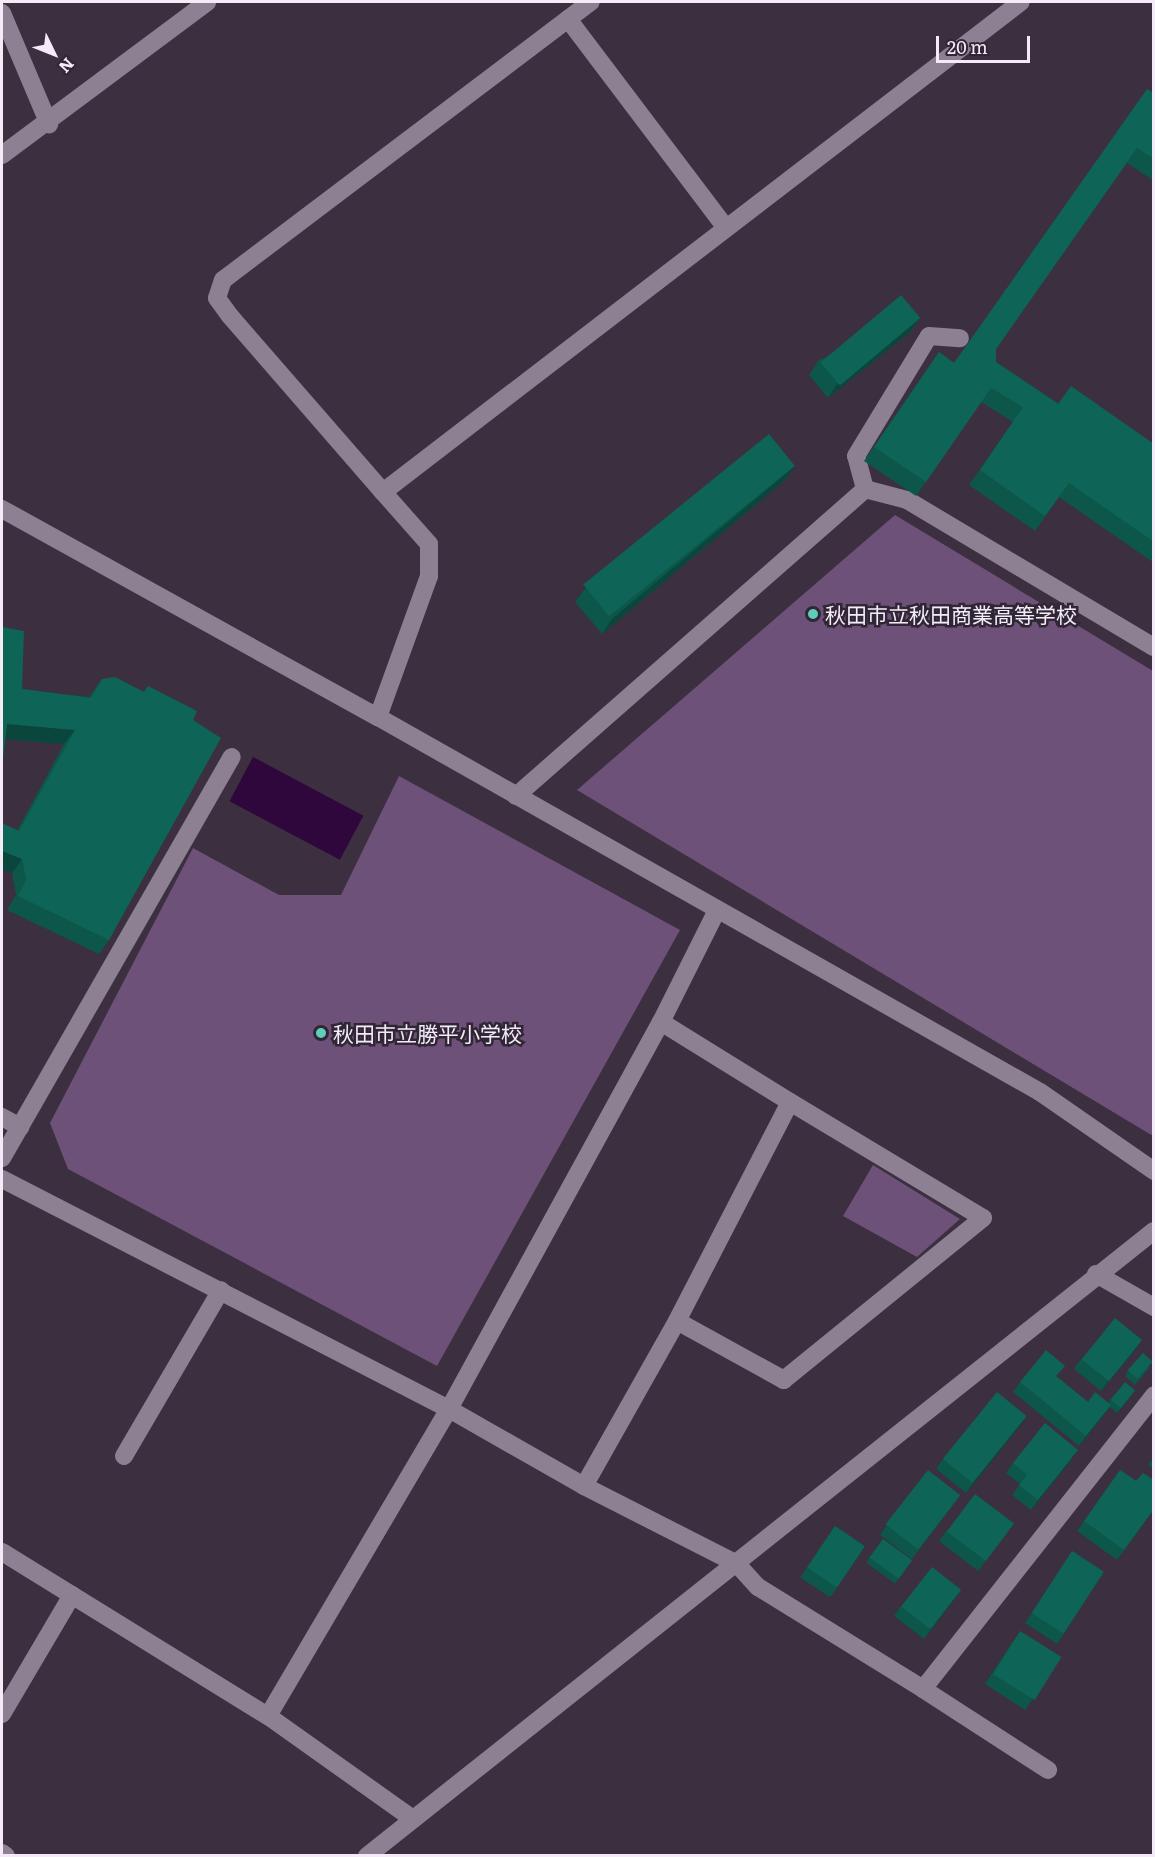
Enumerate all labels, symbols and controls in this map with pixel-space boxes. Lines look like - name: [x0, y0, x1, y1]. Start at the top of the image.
- north arrow: [24, 24, 84, 84]
- scale bar: [939, 24, 1034, 62]
- text: 20 m: [947, 33, 988, 60]
- text: N: [54, 53, 81, 79]
- place label: 秋田市立秋田商業高等学校: [825, 601, 1077, 627]
- marker: 秋田市立秋田商業高等学校: [806, 607, 820, 621]
- place label: 秋田市立勝平小学校: [333, 1020, 522, 1046]
- marker: 秋田市立勝平小学校: [314, 1026, 328, 1040]

